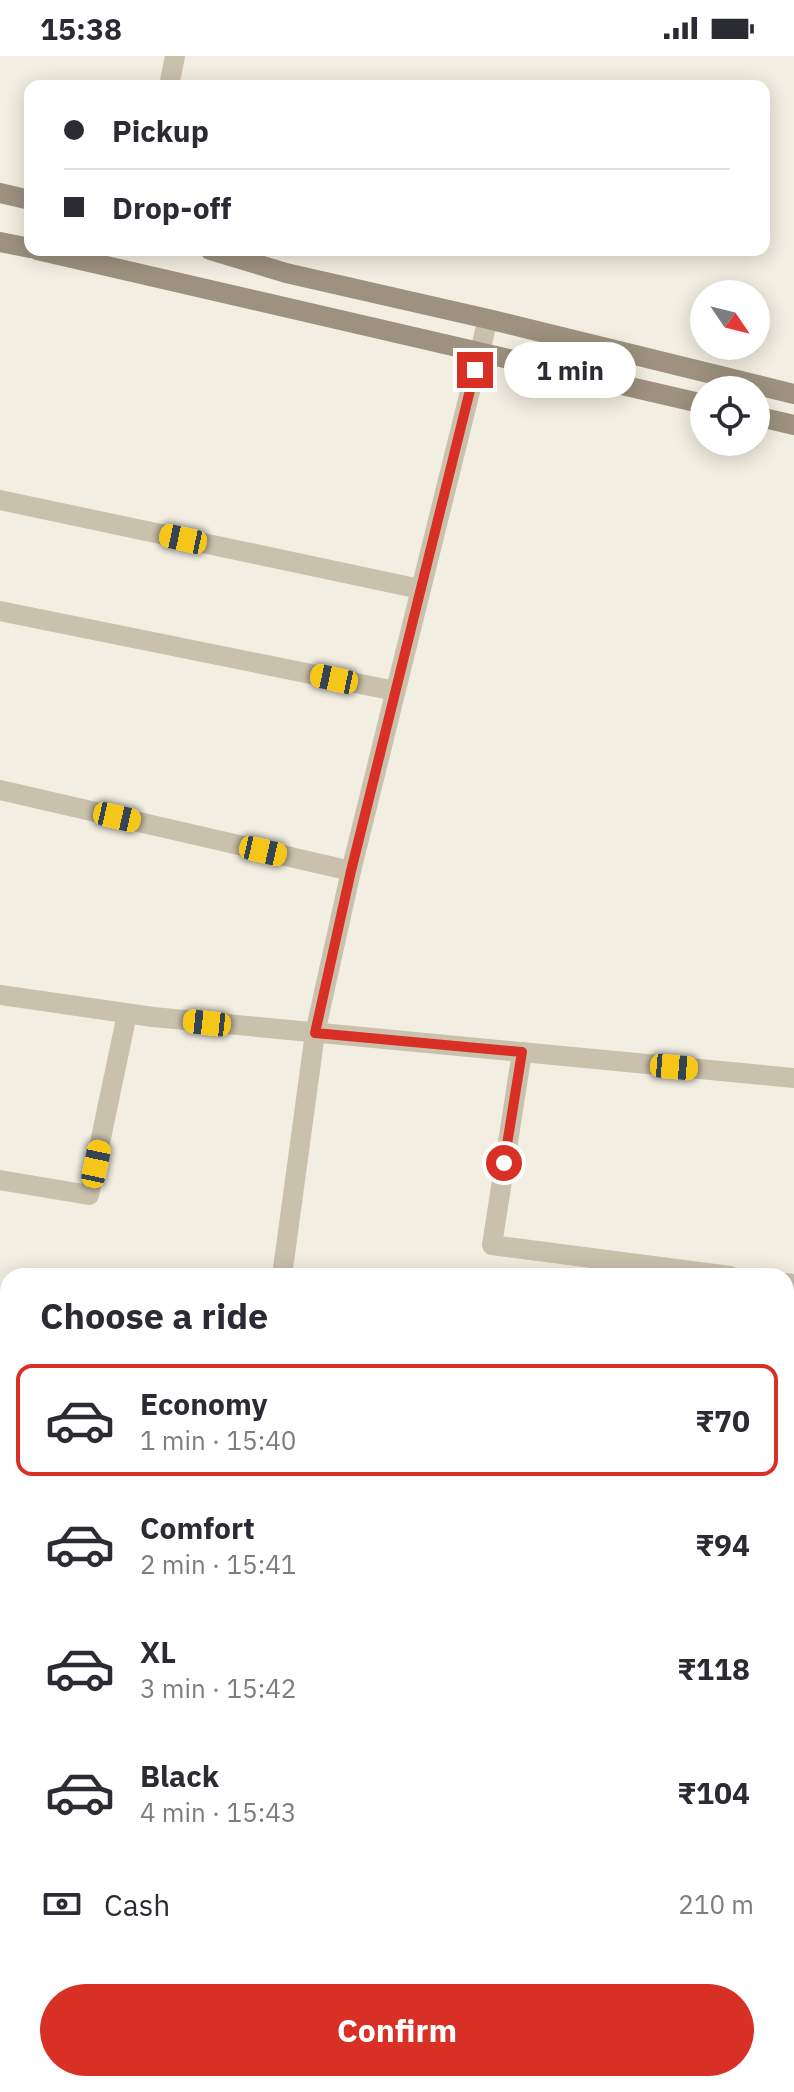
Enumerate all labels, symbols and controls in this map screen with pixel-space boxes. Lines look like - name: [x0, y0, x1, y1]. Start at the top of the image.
- text: 15:38: [40, 9, 122, 48]
- text: Pickup: [112, 111, 209, 150]
- text: Drop-off: [112, 188, 231, 227]
- north arrow: [690, 280, 770, 360]
- map controls: [690, 280, 770, 456]
- callout: 1 min: [503, 342, 635, 398]
- route end: [457, 352, 493, 388]
- text: 1 min: [536, 353, 604, 387]
- button: locate: [690, 376, 770, 456]
- car: [157, 522, 209, 556]
- car: [308, 662, 360, 696]
- car: [91, 800, 143, 834]
- car: [237, 834, 289, 868]
- car: [182, 1009, 232, 1037]
- car: [649, 1053, 699, 1081]
- car: [79, 1138, 113, 1190]
- route start: [486, 1145, 522, 1181]
- text: Choose a ride: [40, 1292, 268, 1339]
- icon: car: [44, 1384, 116, 1456]
- text: Economy: [140, 1384, 268, 1423]
- text: ₹70: [695, 1401, 750, 1440]
- text: 1 min · 15:40: [140, 1423, 296, 1457]
- icon: car: [44, 1508, 116, 1580]
- text: Comfort: [140, 1508, 255, 1547]
- text: ₹94: [695, 1525, 750, 1564]
- text: 2 min · 15:41: [140, 1547, 296, 1581]
- icon: car: [44, 1632, 116, 1704]
- text: XL: [140, 1632, 176, 1671]
- text: ₹118: [677, 1649, 750, 1688]
- text: 3 min · 15:42: [140, 1671, 296, 1705]
- icon: car: [44, 1756, 116, 1828]
- text: Black: [140, 1756, 219, 1795]
- text: ₹104: [677, 1773, 750, 1812]
- text: 4 min · 15:43: [140, 1795, 296, 1829]
- icon: cash: [40, 1882, 84, 1926]
- text: Cash: [104, 1885, 170, 1924]
- text: 210 m: [678, 1887, 754, 1921]
- button: Confirm: [40, 1984, 754, 2076]

